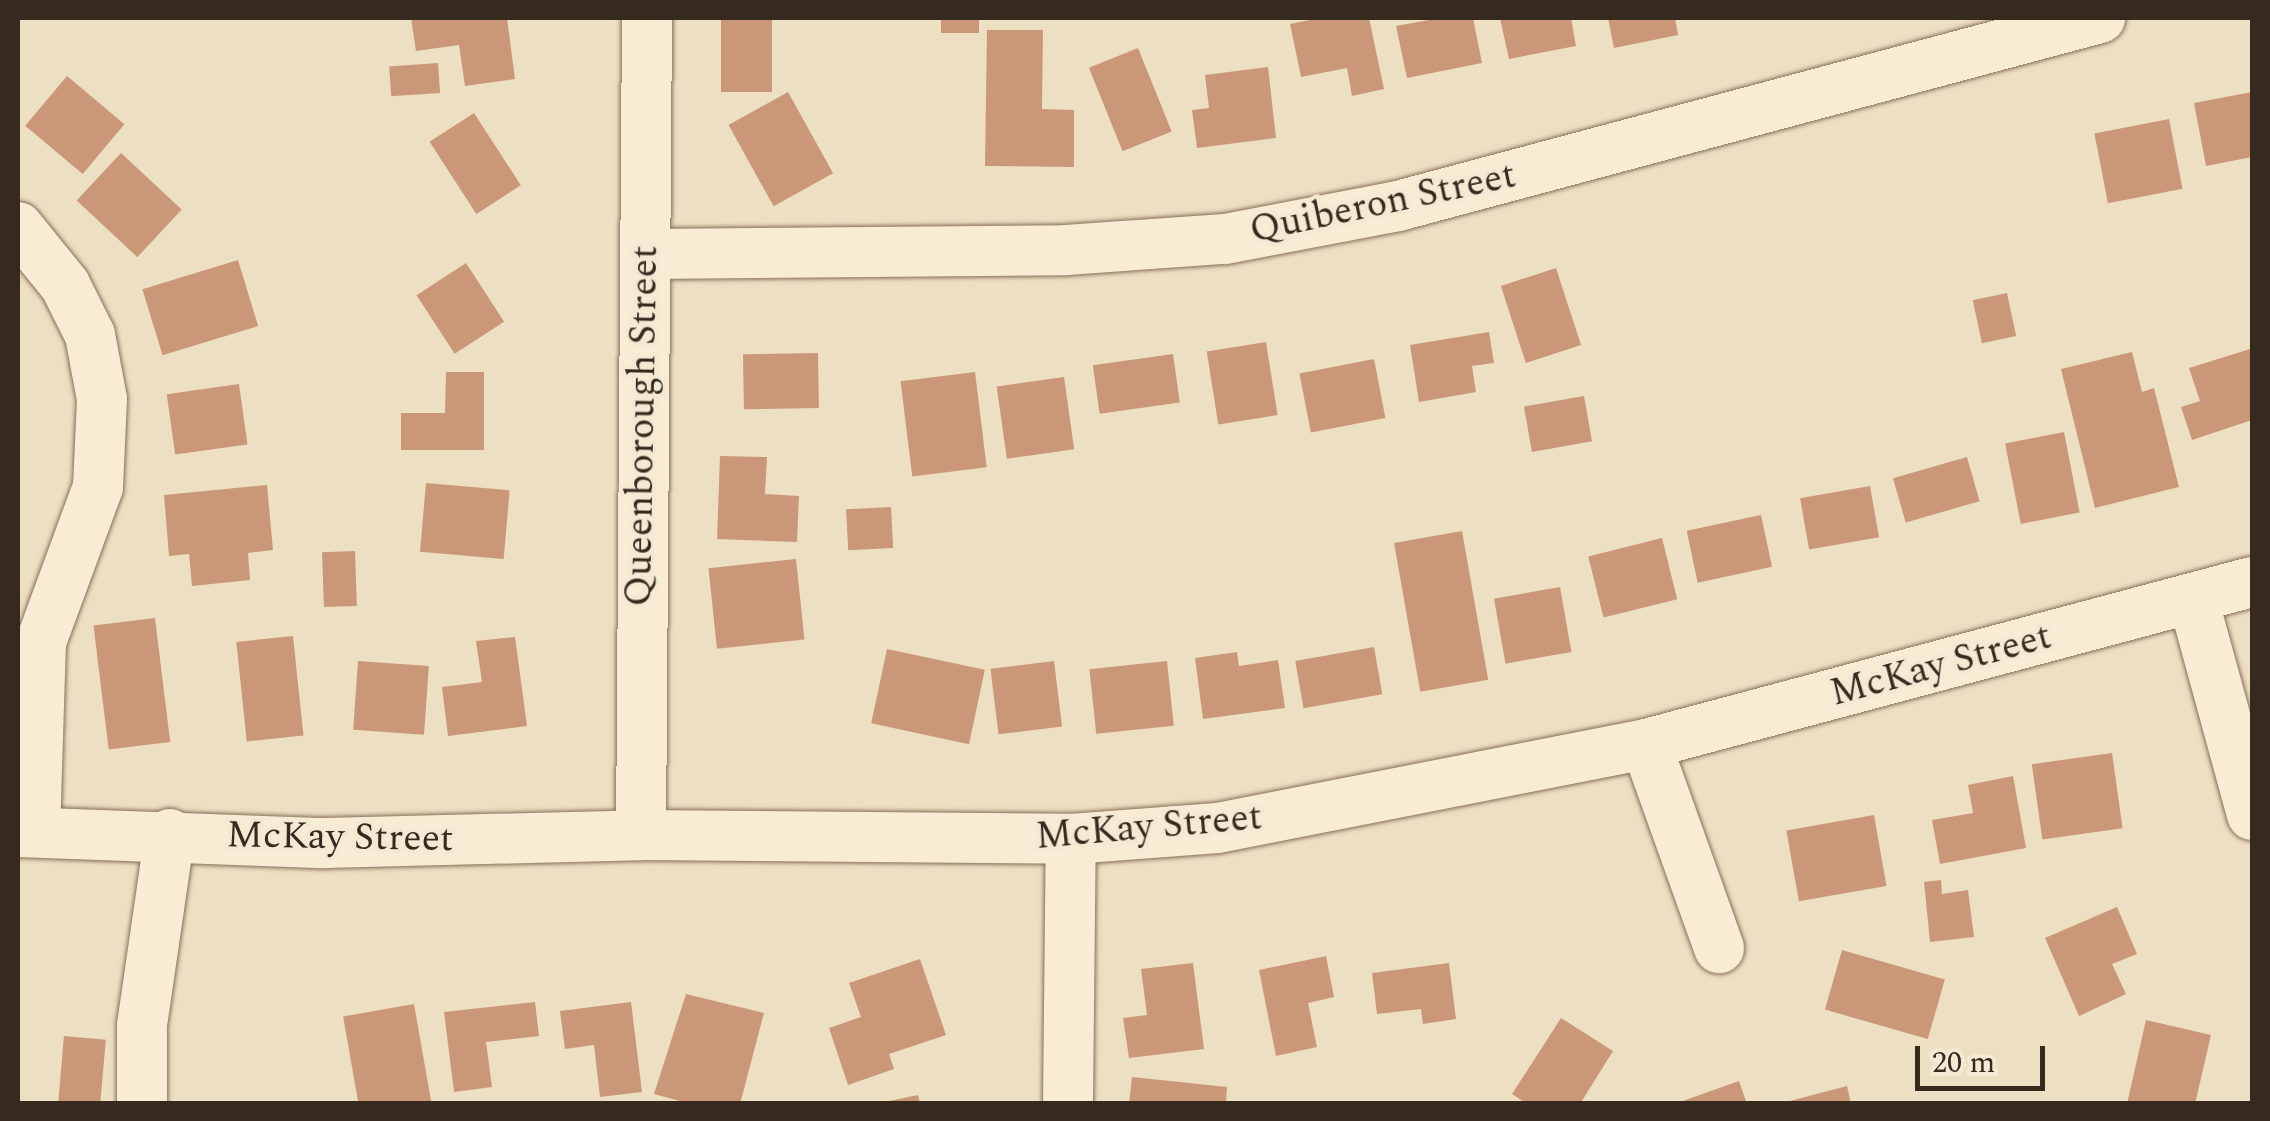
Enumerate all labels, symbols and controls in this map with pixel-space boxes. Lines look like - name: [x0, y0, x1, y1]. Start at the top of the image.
- street label: Quiberon Street: [1246, 154, 1520, 254]
- street label: Queenborough Street: [617, 245, 669, 607]
- street label: McKay Street: [1825, 615, 2057, 717]
- street label: McKay Street: [1034, 795, 1264, 861]
- street label: McKay Street: [226, 813, 454, 863]
- scale bar: [1920, 1026, 2050, 1088]
- text: 20 m: [1932, 1040, 1995, 1086]

